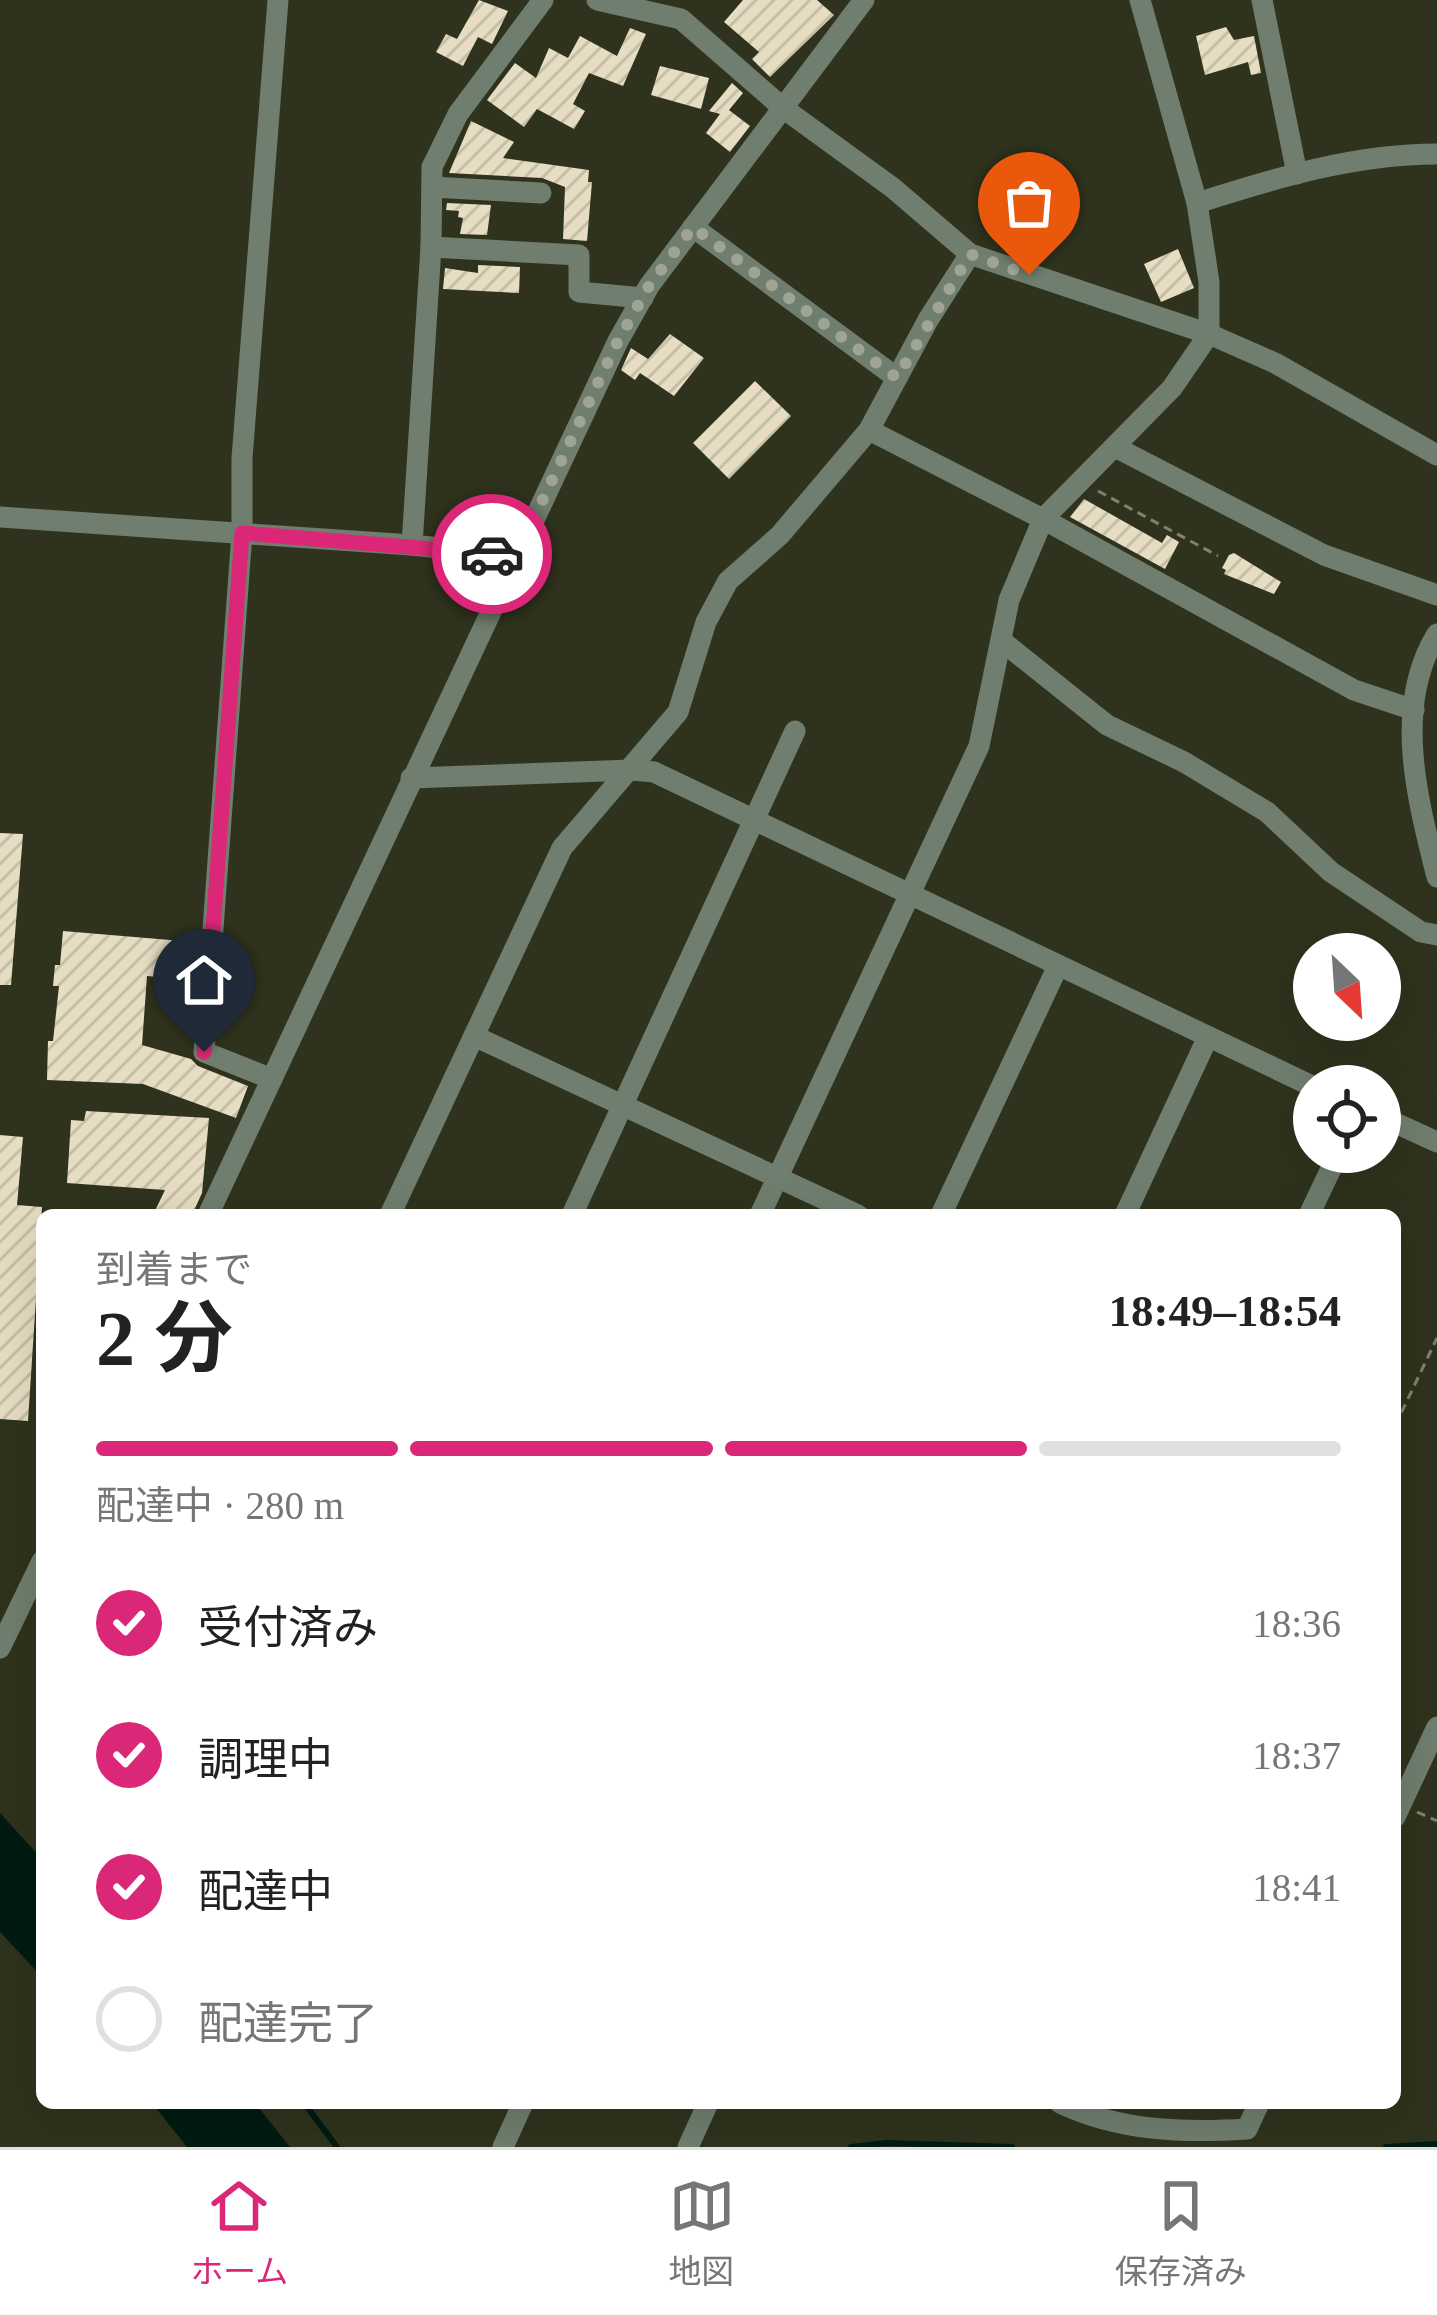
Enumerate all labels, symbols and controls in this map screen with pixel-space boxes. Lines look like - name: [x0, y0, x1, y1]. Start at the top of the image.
- pin: [978, 152, 1080, 275]
- icon: bag: [996, 170, 1062, 236]
- courier: [432, 494, 552, 614]
- icon: car: [459, 521, 525, 587]
- pin: [153, 929, 255, 1052]
- north arrow: [1293, 933, 1401, 1041]
- map controls: [1293, 933, 1401, 1173]
- icon: home: [171, 947, 237, 1013]
- button: locate: [1293, 1065, 1401, 1173]
- text: 到着まで: [96, 1248, 252, 1291]
- text: 18:49–18:54: [1109, 1286, 1341, 1336]
- text: 2 分: [96, 1295, 233, 1382]
- text: 配達中 · 280 m: [96, 1484, 344, 1527]
- icon: check: [96, 1590, 162, 1656]
- text: 18:36: [1252, 1602, 1341, 1645]
- text: 受付済み: [198, 1603, 378, 1653]
- icon: check: [96, 1722, 162, 1788]
- text: 18:37: [1252, 1734, 1341, 1777]
- text: 調理中: [198, 1735, 333, 1785]
- icon: check: [96, 1854, 162, 1920]
- text: 18:41: [1252, 1866, 1341, 1909]
- text: 配達中: [198, 1867, 333, 1917]
- text: 配達完了: [198, 1999, 378, 2049]
- tab: ホーム: [190, 2173, 288, 2293]
- tab: 地図: [669, 2173, 735, 2293]
- tab: 保存済み: [1115, 2173, 1247, 2293]

